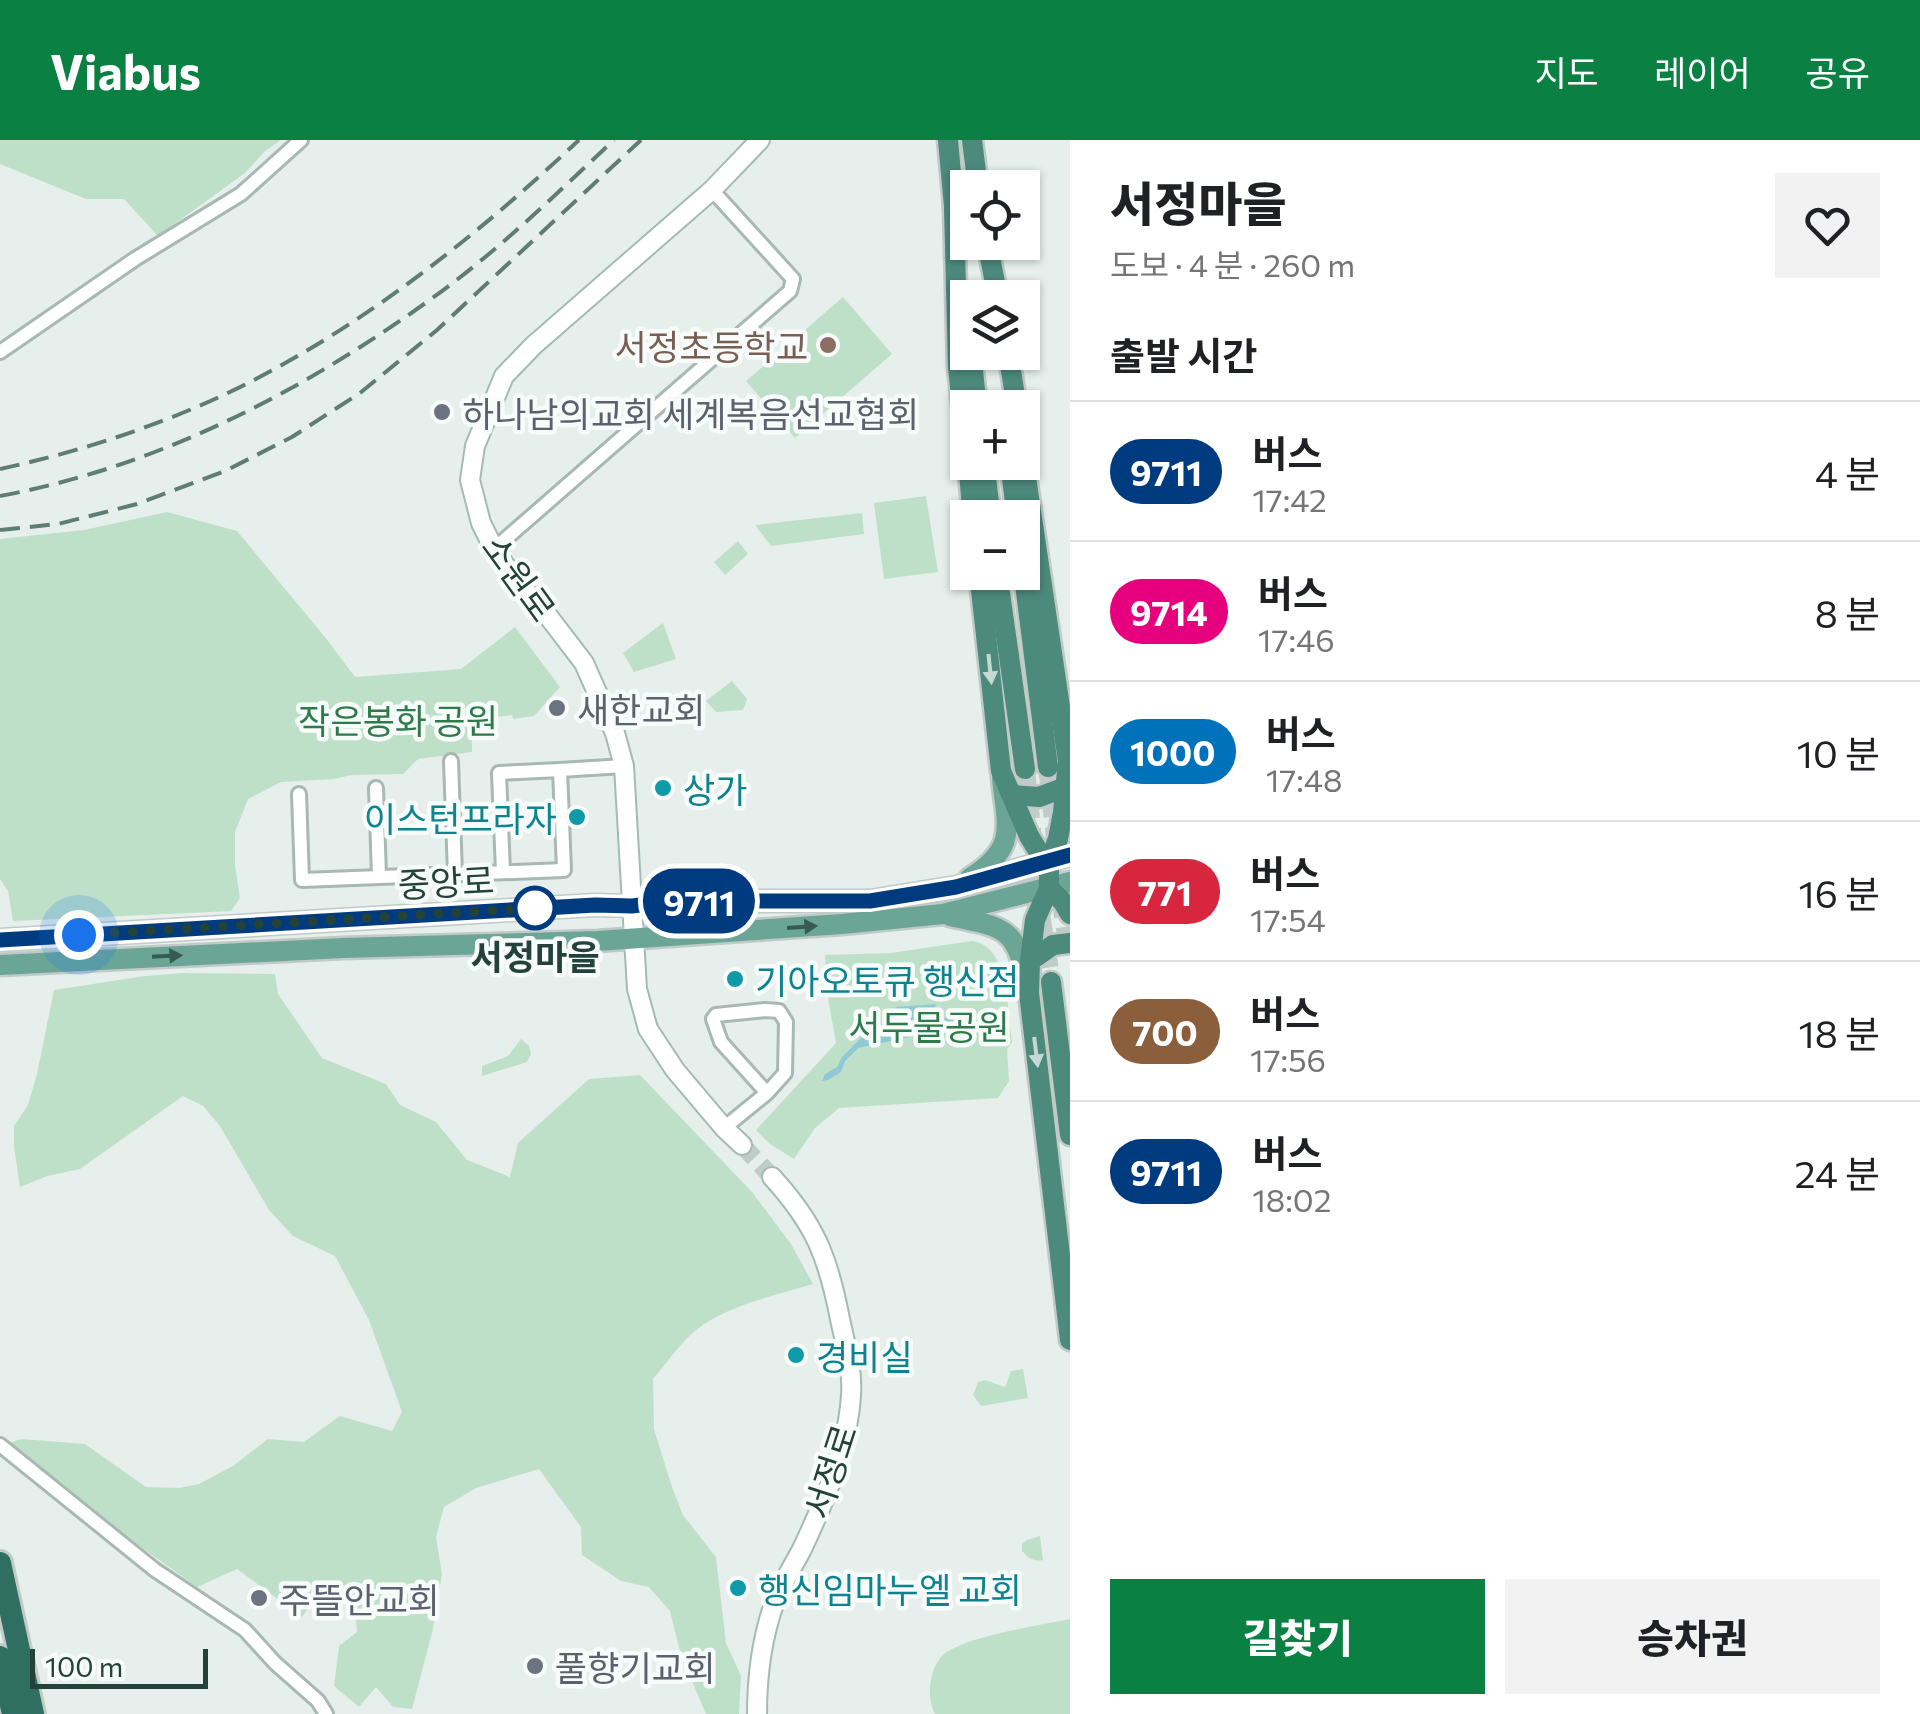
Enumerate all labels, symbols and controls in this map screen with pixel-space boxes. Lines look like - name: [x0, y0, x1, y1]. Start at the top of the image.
- text: Viabus: [50, 41, 201, 100]
- text: 지도: [1535, 50, 1599, 93]
- text: 레이어: [1654, 50, 1751, 93]
- text: 공유: [1806, 50, 1870, 93]
- map controls: [950, 170, 1040, 590]
- button: locate: [950, 170, 1040, 260]
- text: 서정마을: [1110, 173, 1287, 232]
- button: heart: [1775, 173, 1880, 278]
- text: 도보 · 4 분 · 260 m: [1110, 244, 1355, 284]
- button: layers: [950, 280, 1040, 370]
- place label: 서정초등학교: [615, 324, 808, 367]
- text: 출발 시간: [1110, 331, 1257, 378]
- marker: 서정초등학교: [817, 334, 839, 356]
- button: +: [950, 390, 1040, 480]
- place label: 하나남의교회 세계복음선교협회: [462, 391, 920, 434]
- marker: 하나남의교회 세계복음선교협회: [431, 401, 453, 423]
- text: 버스: [1252, 429, 1322, 476]
- text: 4 분: [1815, 449, 1880, 496]
- text: 9711: [1130, 450, 1202, 493]
- text: 17:42: [1252, 479, 1327, 519]
- button: −: [950, 500, 1040, 590]
- street label: 소원로: [474, 525, 566, 629]
- text: 버스: [1258, 569, 1328, 616]
- text: 8 분: [1815, 589, 1880, 636]
- text: 9714: [1130, 590, 1208, 633]
- text: 17:46: [1258, 619, 1335, 659]
- one-way arrow: [982, 654, 998, 686]
- place label: 새한교회: [577, 687, 706, 730]
- marker: 새한교회: [546, 697, 568, 719]
- park label: 작은봉화 공원: [298, 698, 498, 741]
- text: 버스: [1266, 709, 1336, 756]
- text: 10 분: [1797, 729, 1880, 776]
- text: 1000: [1130, 730, 1216, 773]
- text: 17:48: [1266, 759, 1342, 799]
- place label: 상가: [683, 767, 747, 810]
- marker: 상가: [652, 777, 674, 799]
- place label: 이스턴프라자: [364, 796, 557, 839]
- marker: 이스턴프라자: [566, 806, 588, 828]
- text: 버스: [1250, 849, 1320, 896]
- street label: 중앙로: [397, 857, 495, 905]
- line badge: 9711: [629, 868, 769, 934]
- text: 16 분: [1798, 869, 1880, 916]
- text: 771: [1138, 870, 1192, 913]
- text: 9711: [663, 880, 735, 923]
- marker: 서정마을: [514, 887, 556, 929]
- text: 17:54: [1250, 899, 1326, 939]
- your location: [54, 910, 104, 960]
- one-way arrow: [786, 919, 818, 935]
- place label: 서정마을: [471, 934, 599, 977]
- one-way arrow: [152, 948, 184, 964]
- place label: 기아오토큐 행신점: [755, 958, 1019, 1001]
- marker: 기아오토큐 행신점: [724, 968, 746, 990]
- text: 버스: [1250, 989, 1320, 1036]
- park label: 서두물공원: [848, 1004, 1010, 1047]
- text: 18 분: [1798, 1009, 1880, 1056]
- text: 700: [1132, 1010, 1198, 1053]
- one-way arrow: [1028, 1036, 1044, 1068]
- text: 17:56: [1250, 1039, 1326, 1079]
- text: 버스: [1252, 1129, 1322, 1176]
- text: 24 분: [1795, 1149, 1880, 1196]
- text: 9711: [1130, 1150, 1202, 1193]
- text: 18:02: [1252, 1179, 1331, 1219]
- place label: 경비실: [816, 1334, 913, 1377]
- marker: 경비실: [785, 1344, 807, 1366]
- street label: 서정로: [794, 1418, 864, 1524]
- place label: 행신임마누엘 교회: [758, 1567, 1022, 1610]
- place label: 주뜰안교회: [279, 1577, 440, 1620]
- marker: 행신임마누엘 교회: [727, 1577, 749, 1599]
- button: 길찾기: [1110, 1579, 1485, 1694]
- button: 승차권: [1505, 1579, 1880, 1694]
- marker: 주뜰안교회: [248, 1587, 270, 1609]
- scale bar: [30, 1644, 208, 1688]
- place label: 풀향기교회: [555, 1645, 716, 1688]
- text: 100 m: [45, 1649, 123, 1683]
- marker: 풀향기교회: [524, 1655, 546, 1677]

